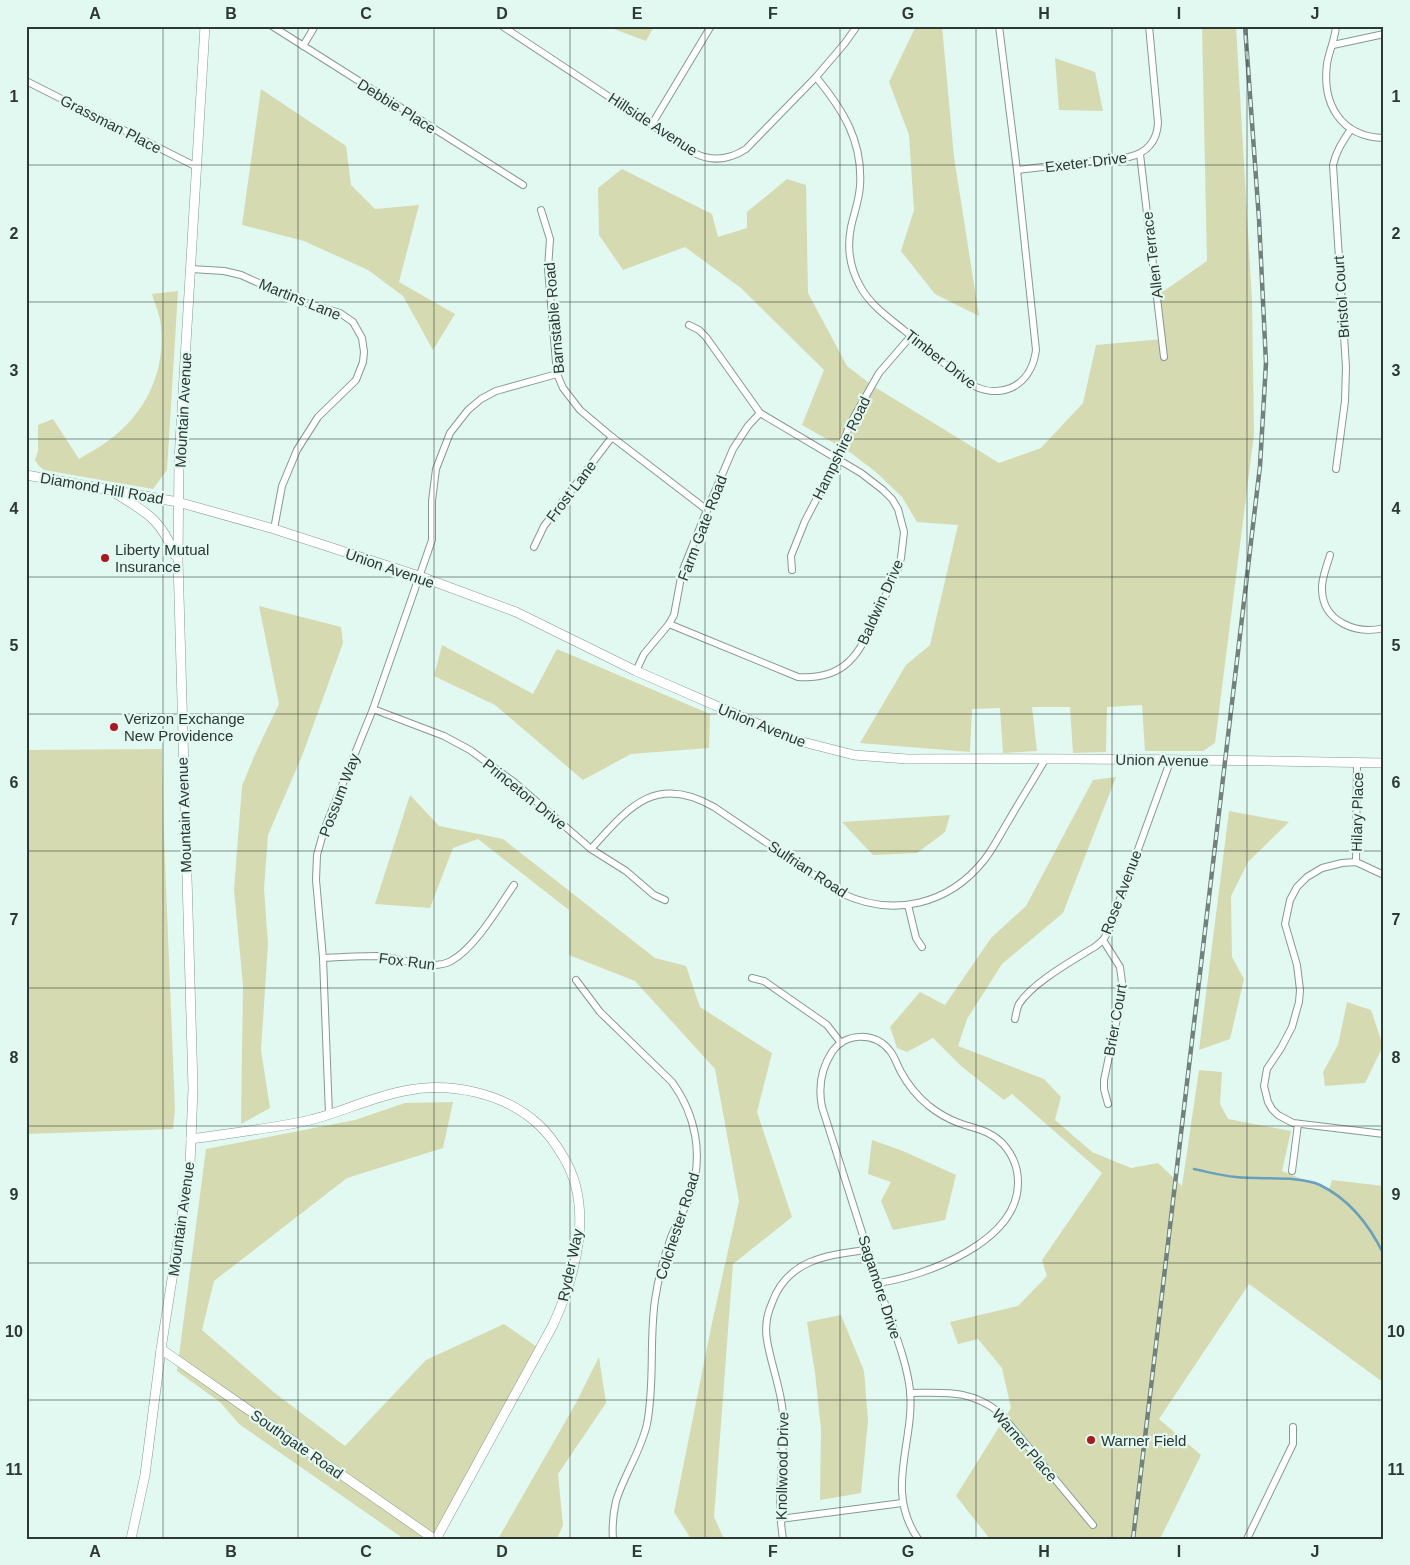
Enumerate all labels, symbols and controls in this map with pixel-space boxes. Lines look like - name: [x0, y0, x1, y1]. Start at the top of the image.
- text: A: [89, 5, 101, 22]
- text: B: [225, 5, 237, 22]
- text: C: [360, 5, 372, 22]
- text: D: [496, 5, 508, 22]
- text: E: [632, 5, 643, 22]
- text: F: [768, 5, 778, 22]
- text: G: [902, 5, 914, 22]
- text: H: [1038, 5, 1050, 22]
- text: I: [1177, 5, 1181, 22]
- text: J: [1311, 5, 1319, 22]
- street label: Debbie Place: [355, 75, 439, 137]
- text: 1: [10, 88, 19, 105]
- text: 1: [1392, 88, 1401, 105]
- street label: Hillside Avenue: [605, 89, 701, 159]
- street label: Grassman Place: [58, 91, 164, 157]
- street label: Exeter Drive: [1044, 149, 1128, 175]
- street label: Allen Terrace: [1138, 211, 1166, 299]
- text: 2: [10, 225, 19, 242]
- text: 2: [1392, 225, 1401, 242]
- street label: Bristol Court: [1330, 254, 1352, 339]
- street label: Barnstable Road: [541, 262, 567, 374]
- street label: Martins Lane: [257, 275, 343, 323]
- street label: Timber Drive: [902, 326, 980, 392]
- street label: Mountain Avenue: [171, 352, 195, 468]
- text: 3: [10, 362, 19, 379]
- text: 3: [1392, 362, 1401, 379]
- street label: Hampshire Road: [809, 394, 873, 502]
- street label: Frost Lane: [543, 457, 599, 525]
- street label: Diamond Hill Road: [39, 469, 165, 507]
- street label: Farm Gate Road: [674, 473, 730, 583]
- text: 4: [10, 500, 19, 517]
- text: 4: [1392, 500, 1401, 517]
- place label: Liberty Mutual Insurance: [115, 541, 209, 575]
- street label: Union Avenue: [343, 545, 437, 591]
- marker: Liberty Mutual Insurance: [99, 552, 111, 564]
- street label: Baldwin Drive: [854, 557, 906, 647]
- text: 5: [10, 637, 19, 654]
- text: 5: [1392, 637, 1401, 654]
- street label: Union Avenue: [716, 700, 808, 750]
- place label: Verizon Exchange New Providence: [124, 710, 245, 744]
- marker: Verizon Exchange New Providence: [108, 721, 120, 733]
- street label: Possum Way: [315, 751, 363, 839]
- street label: Union Avenue: [1115, 751, 1209, 769]
- street label: Princeton Drive: [480, 755, 570, 833]
- street label: Mountain Avenue: [173, 757, 195, 873]
- street label: Hilary Place: [1348, 772, 1366, 852]
- text: 6: [10, 774, 19, 791]
- text: 6: [1392, 774, 1401, 791]
- street label: Sulfrian Road: [765, 837, 851, 901]
- street label: Rose Avenue: [1097, 847, 1145, 937]
- text: 7: [10, 911, 19, 928]
- text: 7: [1392, 911, 1401, 928]
- street label: Fox Run: [378, 949, 436, 973]
- street label: Brier Court: [1100, 982, 1130, 1057]
- text: 8: [10, 1049, 19, 1066]
- text: 8: [1392, 1049, 1401, 1066]
- street label: Mountain Avenue: [165, 1161, 197, 1277]
- street label: Colchester Road: [652, 1170, 702, 1282]
- text: 9: [10, 1186, 19, 1203]
- text: 9: [1392, 1186, 1401, 1203]
- street label: Ryder Way: [554, 1227, 586, 1303]
- street label: Sagamore Drive: [855, 1233, 905, 1341]
- text: 10: [5, 1323, 23, 1340]
- text: 10: [1387, 1323, 1405, 1340]
- street label: Warner Place: [989, 1405, 1061, 1485]
- street label: Southgate Road: [248, 1406, 346, 1482]
- street label: Knollwood Drive: [773, 1412, 791, 1520]
- place label: Warner Field: [1101, 1432, 1186, 1449]
- marker: Warner Field: [1085, 1434, 1097, 1446]
- text: 11: [6, 1461, 23, 1478]
- text: 11: [1388, 1461, 1405, 1478]
- text: A: [89, 1543, 101, 1560]
- text: B: [225, 1543, 237, 1560]
- text: C: [360, 1543, 372, 1560]
- text: D: [496, 1543, 508, 1560]
- text: E: [632, 1543, 643, 1560]
- text: F: [768, 1543, 778, 1560]
- text: G: [902, 1543, 914, 1560]
- text: H: [1038, 1543, 1050, 1560]
- text: I: [1177, 1543, 1181, 1560]
- text: J: [1311, 1543, 1319, 1560]

